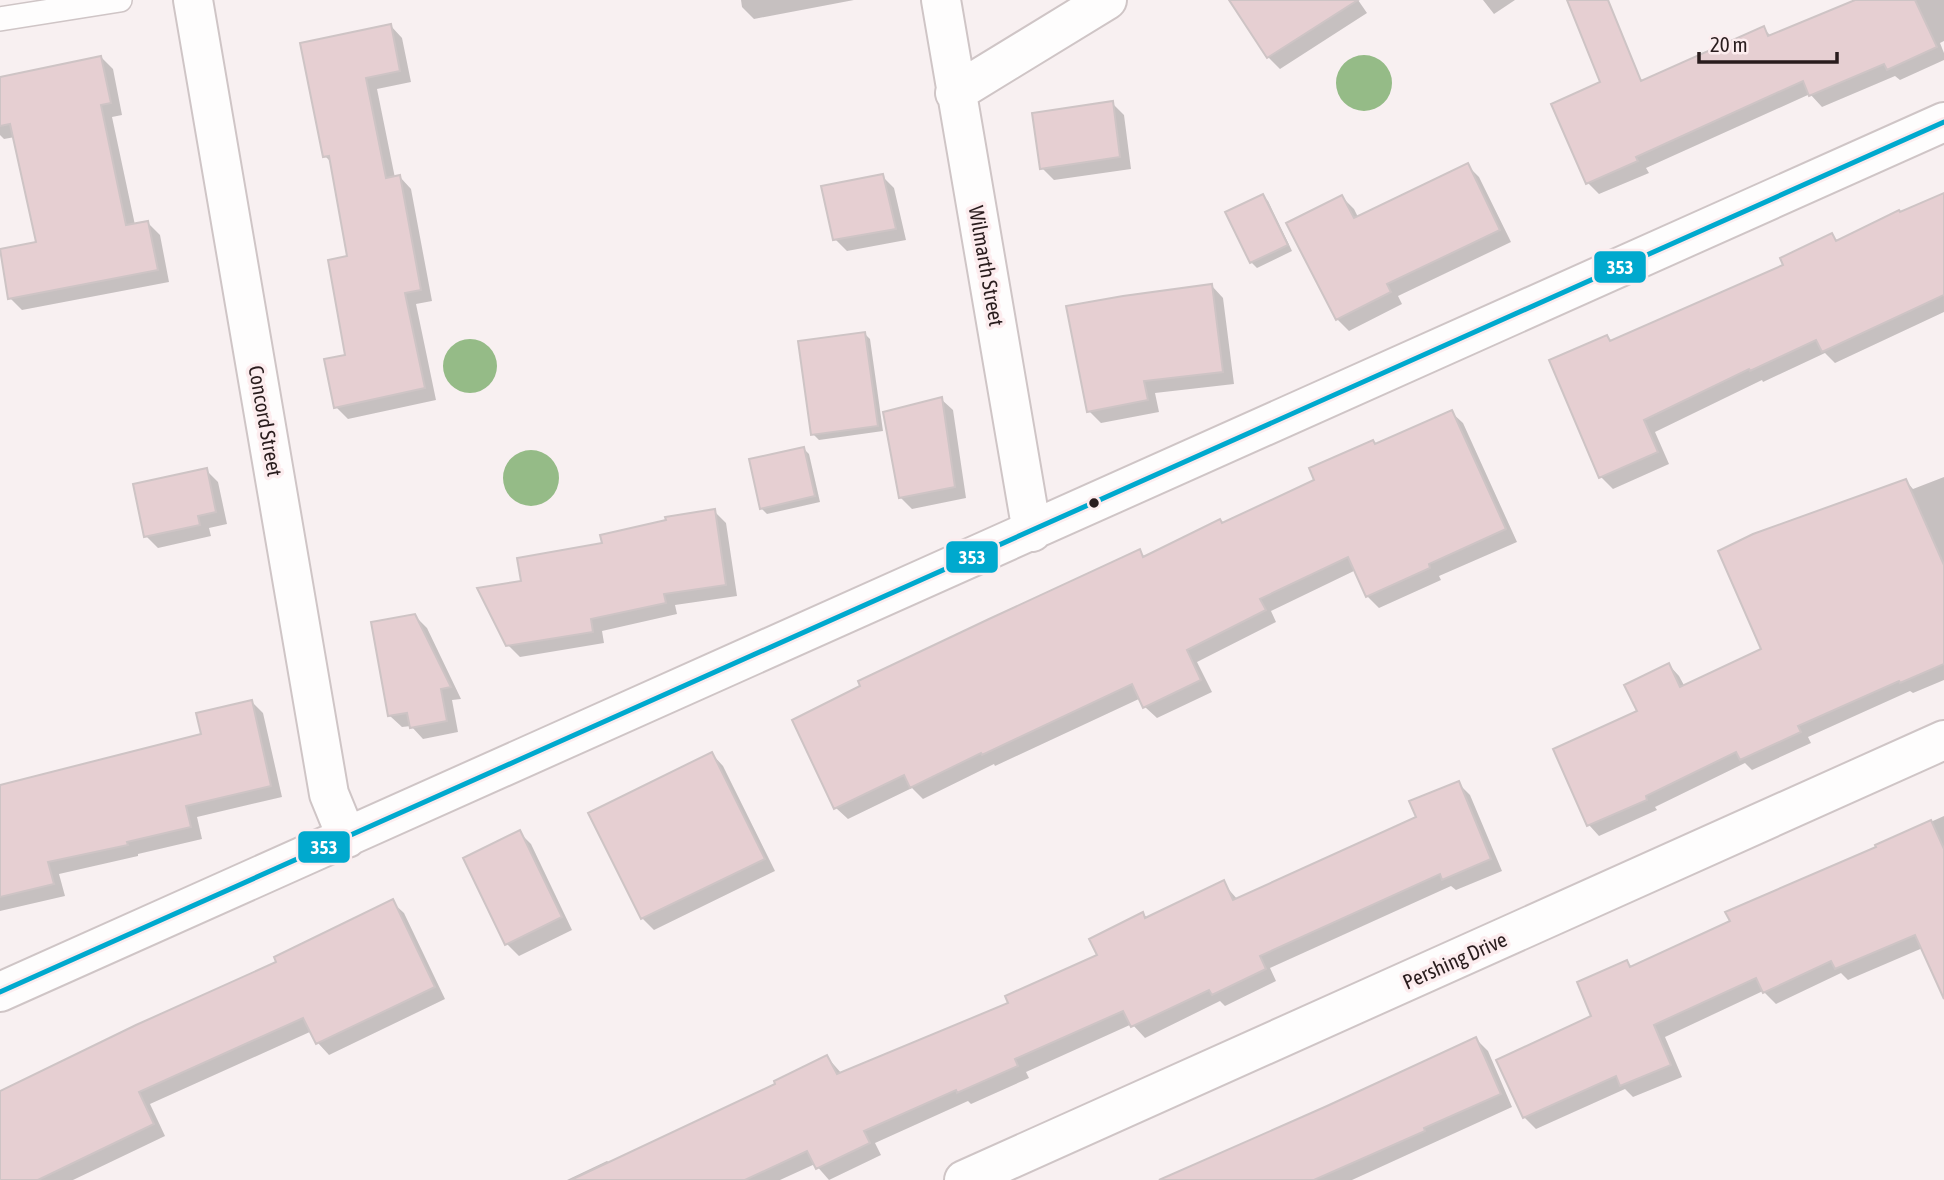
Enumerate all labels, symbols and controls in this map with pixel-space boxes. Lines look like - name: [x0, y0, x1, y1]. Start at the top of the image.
- scale bar: [1699, 21, 1837, 65]
- text: 20 m: [1710, 32, 1748, 56]
- street label: Wilmarth Street: [965, 204, 1009, 328]
- line badge: 353: [1593, 250, 1647, 284]
- text: 353: [1607, 256, 1633, 278]
- street label: Concord Street: [244, 363, 288, 478]
- unlabelled marker: [1087, 496, 1101, 510]
- line badge: 353: [945, 540, 999, 574]
- text: 353: [959, 546, 985, 568]
- line badge: 353: [297, 830, 351, 864]
- text: 353: [311, 836, 337, 858]
- street label: Pershing Drive: [1399, 927, 1510, 994]

